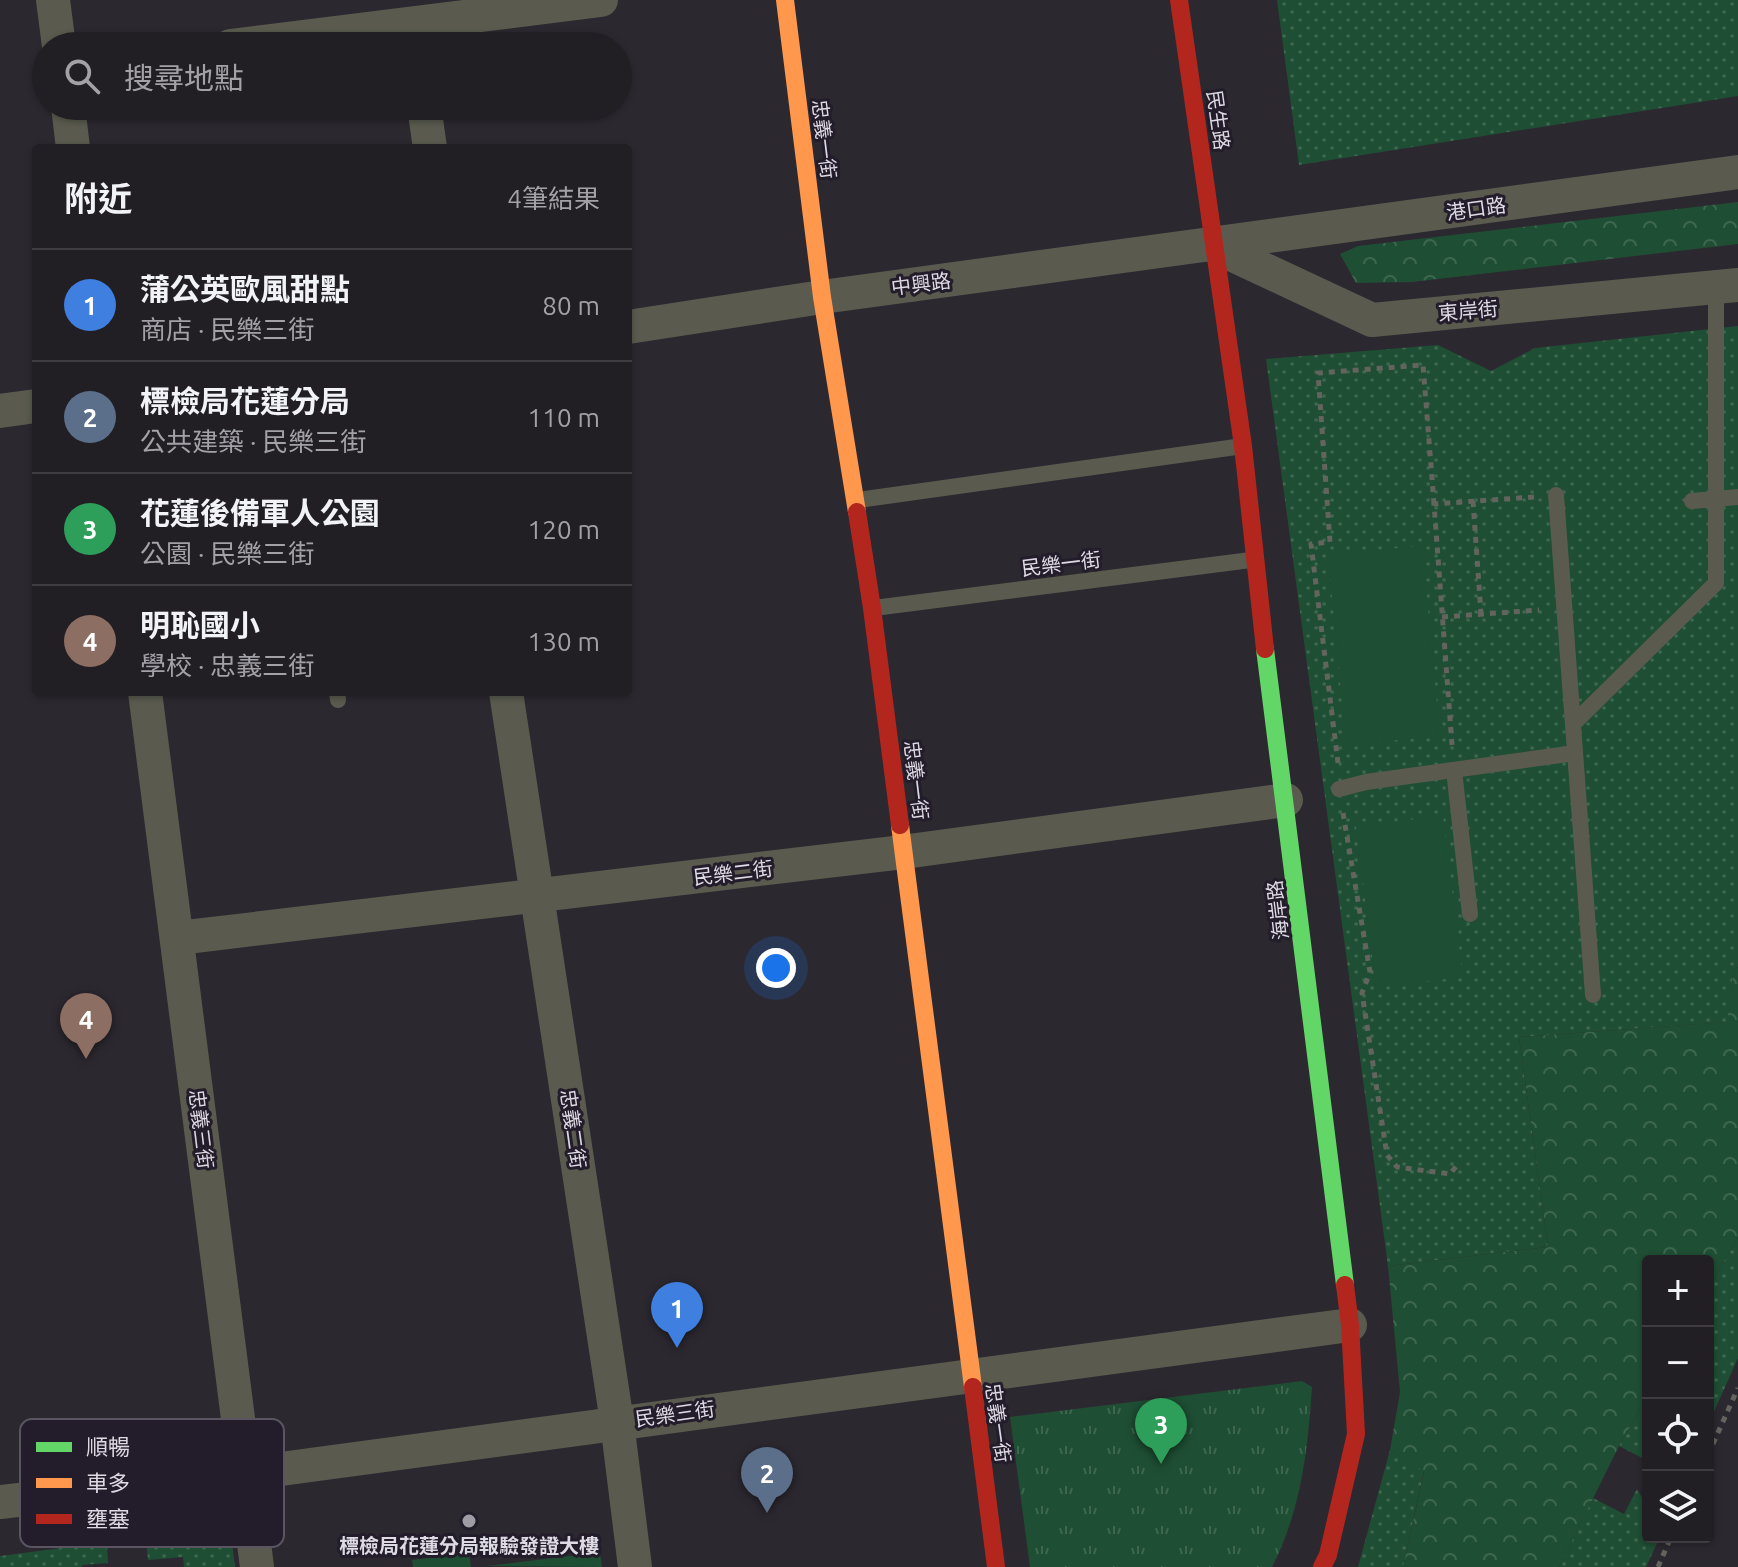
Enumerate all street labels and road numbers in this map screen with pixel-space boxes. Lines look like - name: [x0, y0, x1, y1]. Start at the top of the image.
- street label: 民生路: [1203, 89, 1234, 151]
- street label: 忠義一街: [808, 98, 841, 180]
- street label: 港口路: [1445, 193, 1507, 224]
- street label: 中興路: [890, 268, 952, 299]
- street label: 東岸街: [1437, 296, 1499, 325]
- street label: 民樂一街: [1020, 547, 1102, 580]
- street label: 忠義一街: [900, 739, 933, 821]
- street label: 民樂二街: [692, 856, 774, 889]
- street label: 海岸路: [1262, 879, 1293, 941]
- street label: 忠義三街: [185, 1088, 218, 1170]
- street label: 忠義二街: [557, 1088, 590, 1170]
- street label: 忠義一街: [982, 1382, 1015, 1464]
- street label: 民樂三街: [634, 1397, 716, 1430]

